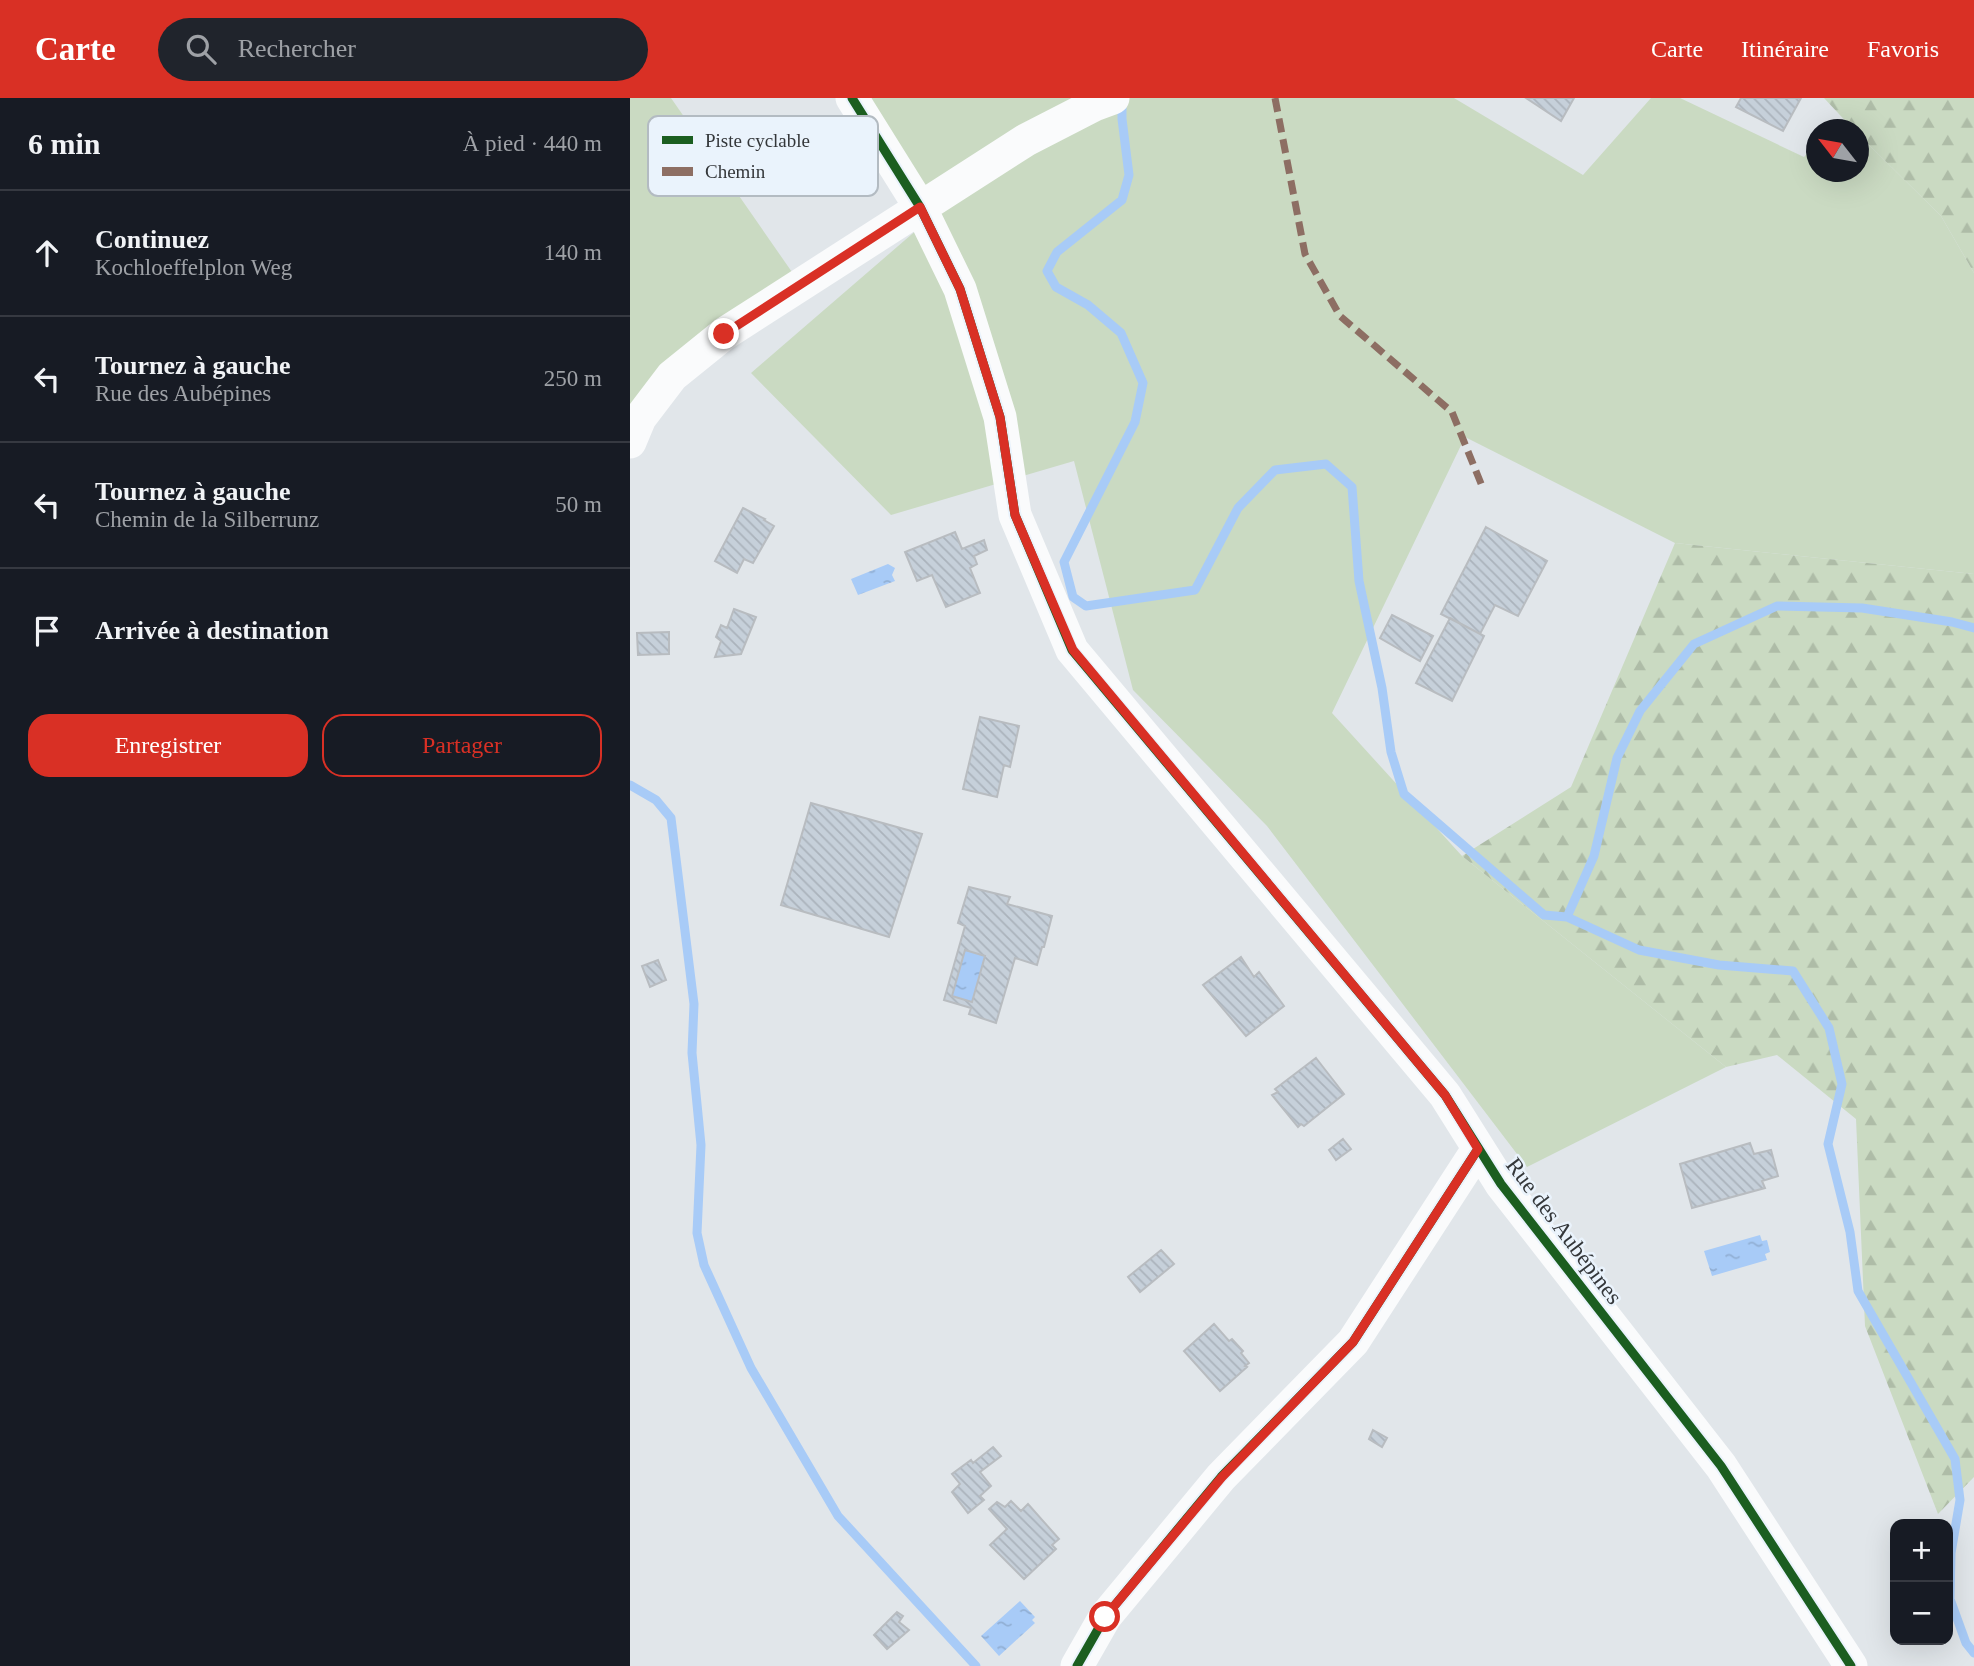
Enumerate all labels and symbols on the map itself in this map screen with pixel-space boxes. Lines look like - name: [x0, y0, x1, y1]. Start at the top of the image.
- legend: [648, 116, 878, 196]
- north arrow: [1806, 119, 1869, 182]
- text: Piste cyclable: [705, 130, 810, 151]
- text: Chemin: [705, 161, 766, 182]
- route end: [708, 318, 739, 349]
- street label: Rue des Aubépines: [1501, 1153, 1627, 1309]
- route start: [1089, 1601, 1120, 1632]

